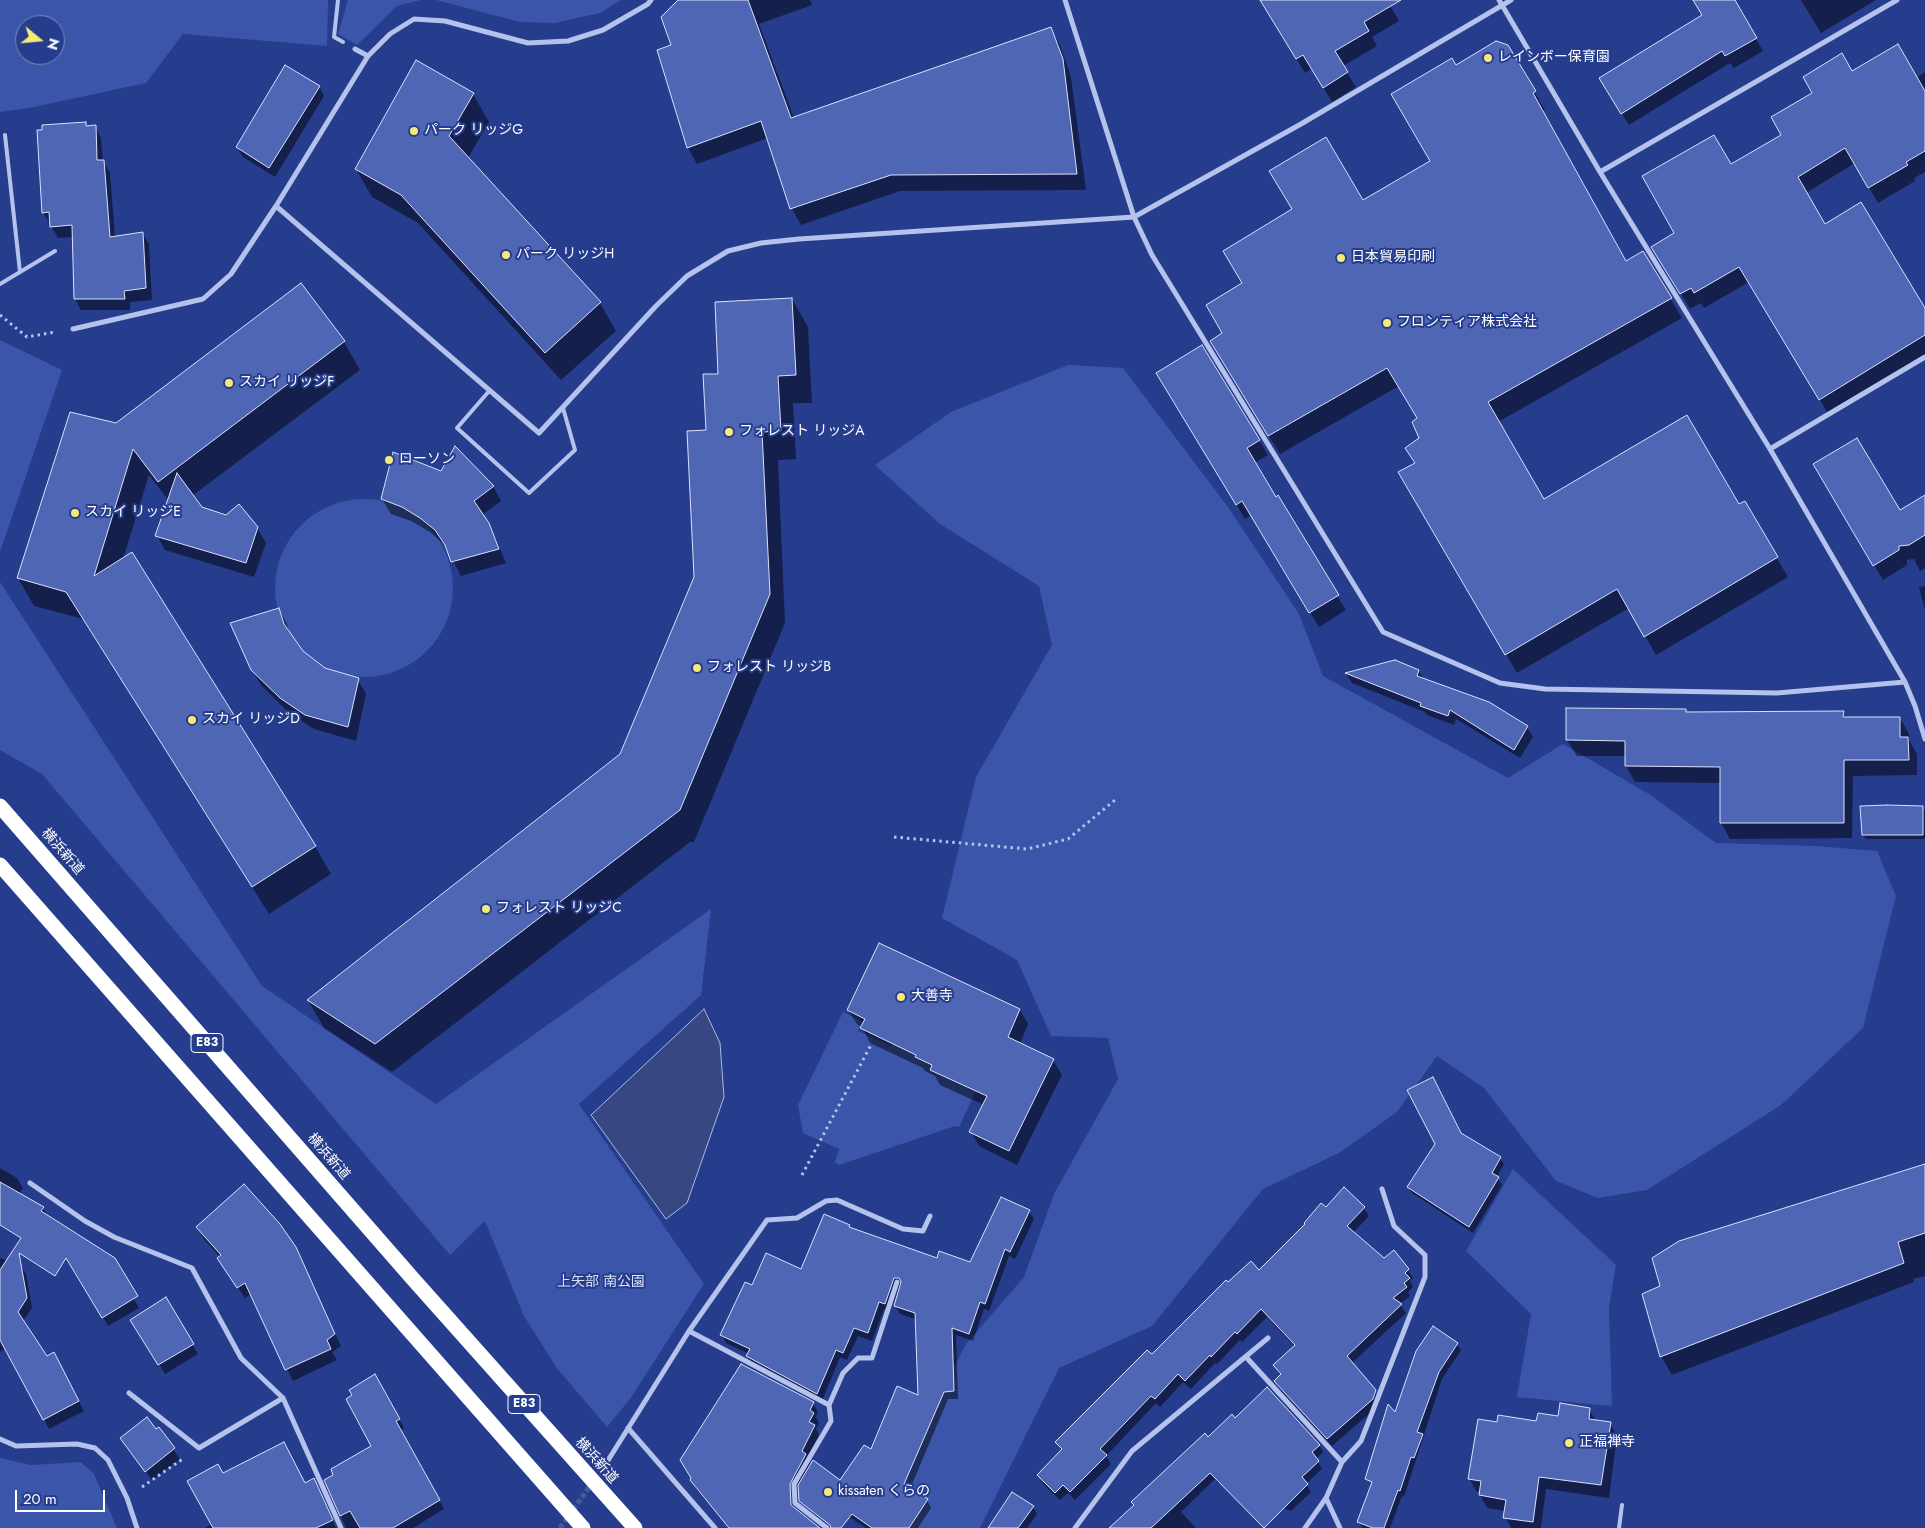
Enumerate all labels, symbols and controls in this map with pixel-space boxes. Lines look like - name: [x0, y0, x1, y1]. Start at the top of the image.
- north arrow: [15, 15, 65, 65]
- text: N: [42, 36, 65, 52]
- place label: レインボー保育園: [1498, 50, 1610, 66]
- marker: レインボー保育園: [1482, 52, 1494, 64]
- place label: パーク リッジG: [424, 123, 523, 139]
- marker: パーク リッジG: [408, 125, 420, 137]
- place label: パーク リッジH: [516, 247, 614, 263]
- marker: パーク リッジH: [500, 249, 512, 261]
- place label: 日本貿易印刷: [1351, 250, 1435, 266]
- marker: 日本貿易印刷: [1335, 252, 1347, 264]
- place label: フロンティア株式会社: [1397, 315, 1537, 331]
- marker: フロンティア株式会社: [1381, 317, 1393, 329]
- place label: スカイ リッジF: [239, 375, 334, 391]
- marker: スカイ リッジF: [223, 377, 235, 389]
- place label: フォレスト リッジA: [739, 424, 864, 440]
- marker: フォレスト リッジA: [723, 426, 735, 438]
- place label: ローソン: [399, 452, 455, 468]
- marker: ローソン: [383, 454, 395, 466]
- place label: スカイ リッジE: [85, 505, 181, 521]
- marker: スカイ リッジE: [69, 507, 81, 519]
- place label: フォレスト リッジB: [707, 660, 831, 676]
- marker: フォレスト リッジB: [691, 662, 703, 674]
- place label: スカイ リッジD: [202, 712, 300, 728]
- marker: スカイ リッジD: [186, 714, 198, 726]
- street label: 横浜新道: [37, 825, 87, 879]
- place label: フォレスト リッジC: [496, 901, 622, 917]
- marker: フォレスト リッジC: [480, 903, 492, 915]
- place label: 大善寺: [911, 989, 953, 1005]
- marker: 大善寺: [895, 991, 907, 1003]
- road number: E83: [191, 1034, 223, 1052]
- street label: 横浜新道: [303, 1130, 353, 1184]
- park label: 上矢部 南公園: [557, 1275, 645, 1291]
- road number: E83: [508, 1395, 540, 1414]
- street label: 横浜新道: [571, 1435, 621, 1487]
- place label: 正福禅寺: [1579, 1435, 1635, 1451]
- marker: 正福禅寺: [1563, 1437, 1575, 1449]
- scale bar: [18, 1480, 108, 1512]
- place label: kissaten くらの: [838, 1484, 930, 1500]
- marker: kissaten くらの: [822, 1486, 834, 1498]
- text: 20 m: [23, 1488, 57, 1510]

